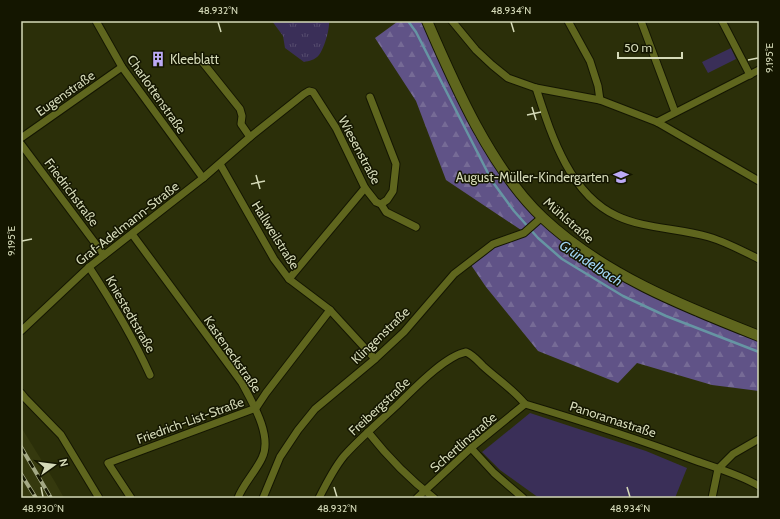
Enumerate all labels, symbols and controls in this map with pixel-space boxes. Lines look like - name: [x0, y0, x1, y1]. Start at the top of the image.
- text: 48.932°N: [198, 4, 238, 17]
- text: 48.934°N: [491, 4, 531, 17]
- scale bar: [618, 34, 682, 60]
- text: 50 m: [624, 40, 652, 55]
- text: 9.195°E: [763, 42, 776, 73]
- building icon: Kleeblatt: [149, 50, 167, 68]
- place label: Kleeblatt: [170, 51, 219, 67]
- street label: Charlottenstraße: [124, 52, 190, 137]
- street label: Eugenstraße: [32, 67, 98, 119]
- street label: Wiesenstraße: [335, 113, 385, 187]
- street label: Friedrichstraße: [41, 155, 103, 229]
- school or university icon: August-Müller-Kindergarten: [612, 168, 630, 186]
- place label: August-Müller-Kindergarten: [456, 169, 609, 185]
- street label: Graf-Adelmann-Straße: [72, 177, 182, 268]
- street label: Mühlstraße: [541, 194, 598, 246]
- street label: Hallweilstraße: [249, 198, 303, 272]
- text: 9.195°E: [5, 225, 18, 256]
- water label: Gründelbach: [556, 236, 626, 290]
- street label: Kniestedtstraße: [103, 273, 160, 356]
- street label: Klingenstraße: [347, 303, 413, 367]
- street label: Kasteneckstraße: [201, 313, 265, 396]
- street label: Freibergstraße: [345, 373, 413, 438]
- street label: Friedrich-List-Straße: [134, 393, 246, 447]
- street label: Panoramastraße: [568, 397, 659, 441]
- street label: Schertlinstraße: [426, 409, 500, 475]
- north arrow: [34, 445, 74, 485]
- text: N: [56, 457, 71, 468]
- text: 48.930°N: [22, 502, 64, 515]
- text: 48.932°N: [317, 502, 357, 515]
- text: 48.934°N: [610, 502, 650, 515]

